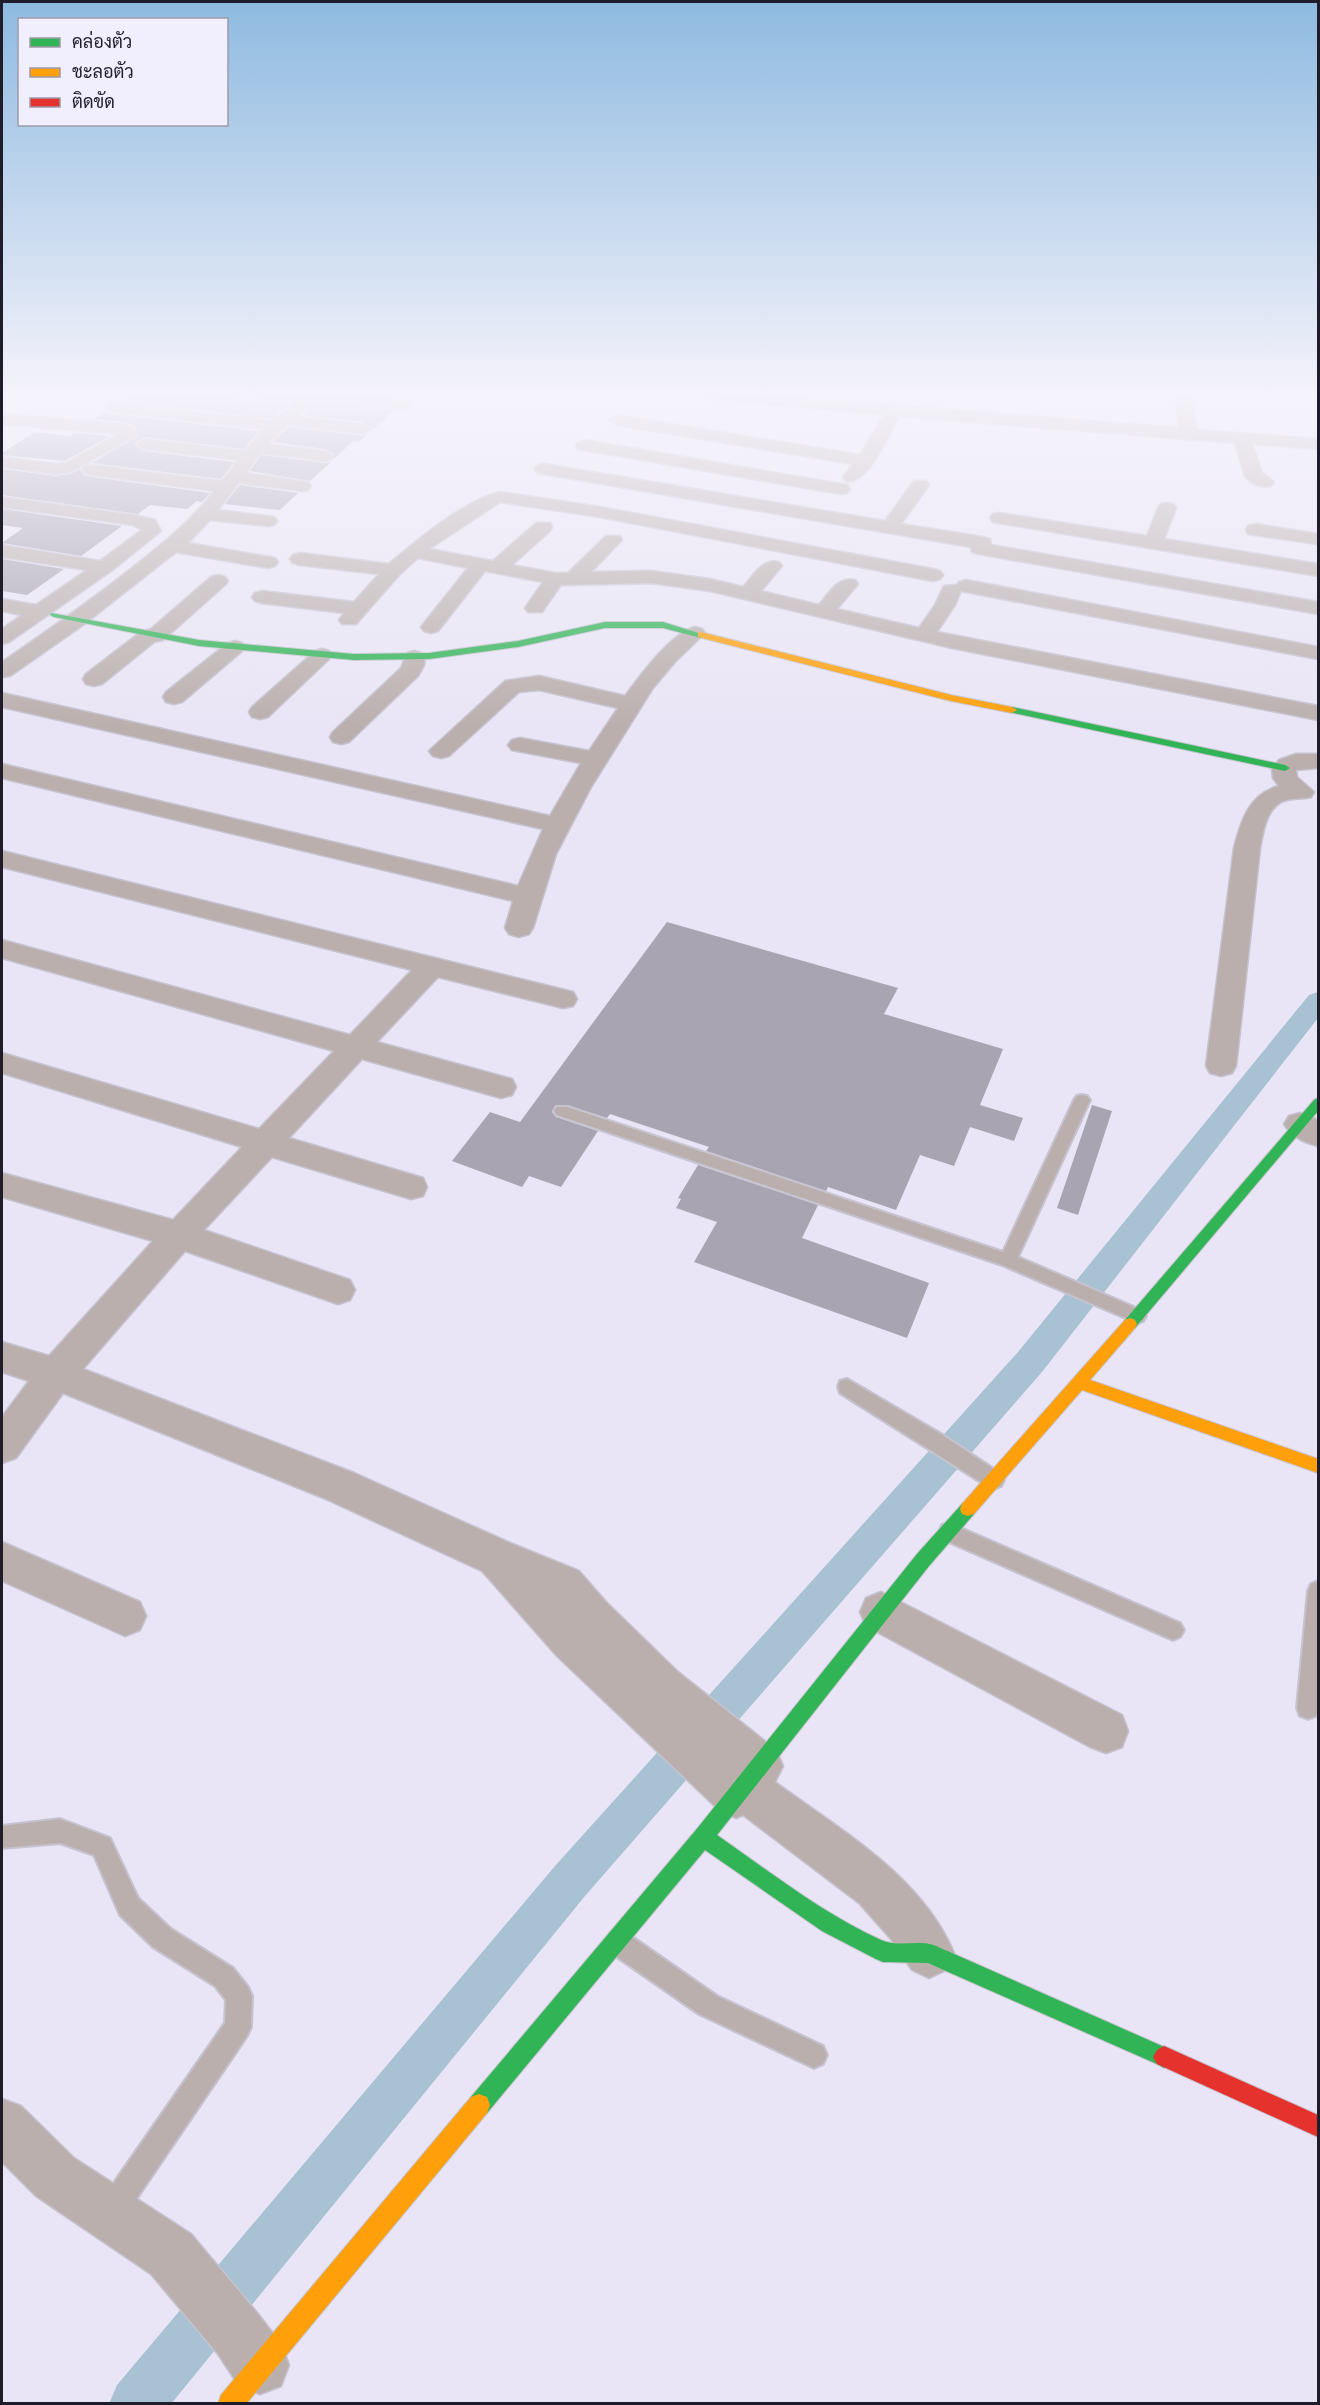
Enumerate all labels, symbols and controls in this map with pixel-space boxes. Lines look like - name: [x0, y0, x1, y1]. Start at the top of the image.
- legend: [18, 18, 228, 126]
- text: คล่องตัว: [72, 30, 132, 53]
- text: ชะลอตัว: [72, 61, 134, 83]
- text: ติดขัด: [72, 91, 115, 113]

